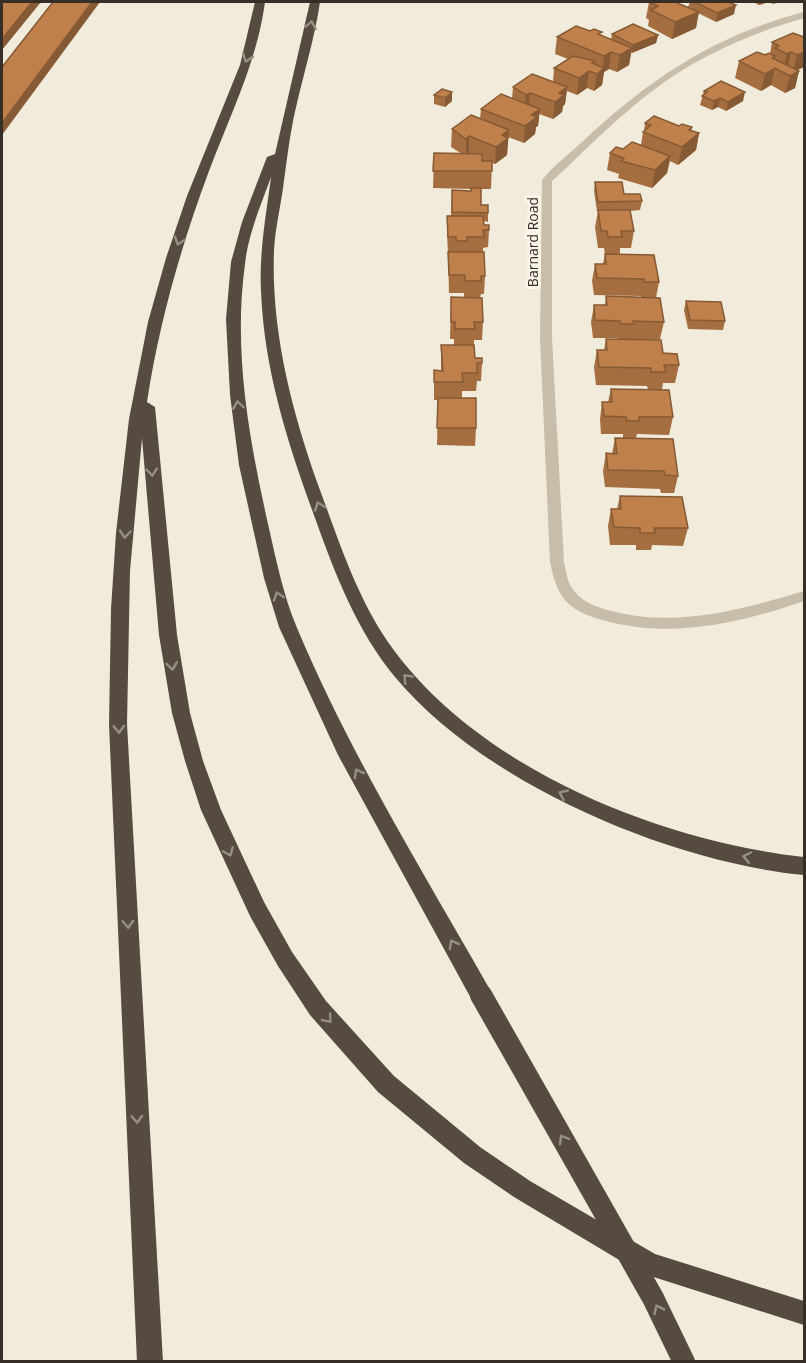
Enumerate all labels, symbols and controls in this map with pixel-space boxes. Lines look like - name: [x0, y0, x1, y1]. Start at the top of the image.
- one-way arrow: [304, 20, 317, 30]
- one-way arrow: [242, 52, 255, 63]
- street label: Barnard Road: [523, 197, 542, 287]
- one-way arrow: [173, 235, 186, 246]
- one-way arrow: [233, 401, 245, 410]
- one-way arrow: [146, 468, 158, 477]
- one-way arrow: [313, 502, 326, 512]
- one-way arrow: [119, 530, 132, 539]
- one-way arrow: [273, 591, 285, 602]
- one-way arrow: [166, 662, 178, 671]
- one-way arrow: [403, 675, 414, 685]
- one-way arrow: [112, 725, 125, 734]
- one-way arrow: [354, 769, 365, 780]
- one-way arrow: [558, 789, 569, 801]
- one-way arrow: [222, 846, 234, 857]
- one-way arrow: [742, 851, 752, 864]
- one-way arrow: [122, 919, 135, 928]
- one-way arrow: [449, 939, 460, 950]
- one-way arrow: [321, 1012, 332, 1023]
- one-way arrow: [131, 1114, 144, 1123]
- one-way arrow: [559, 1135, 570, 1145]
- one-way arrow: [654, 1304, 666, 1315]

